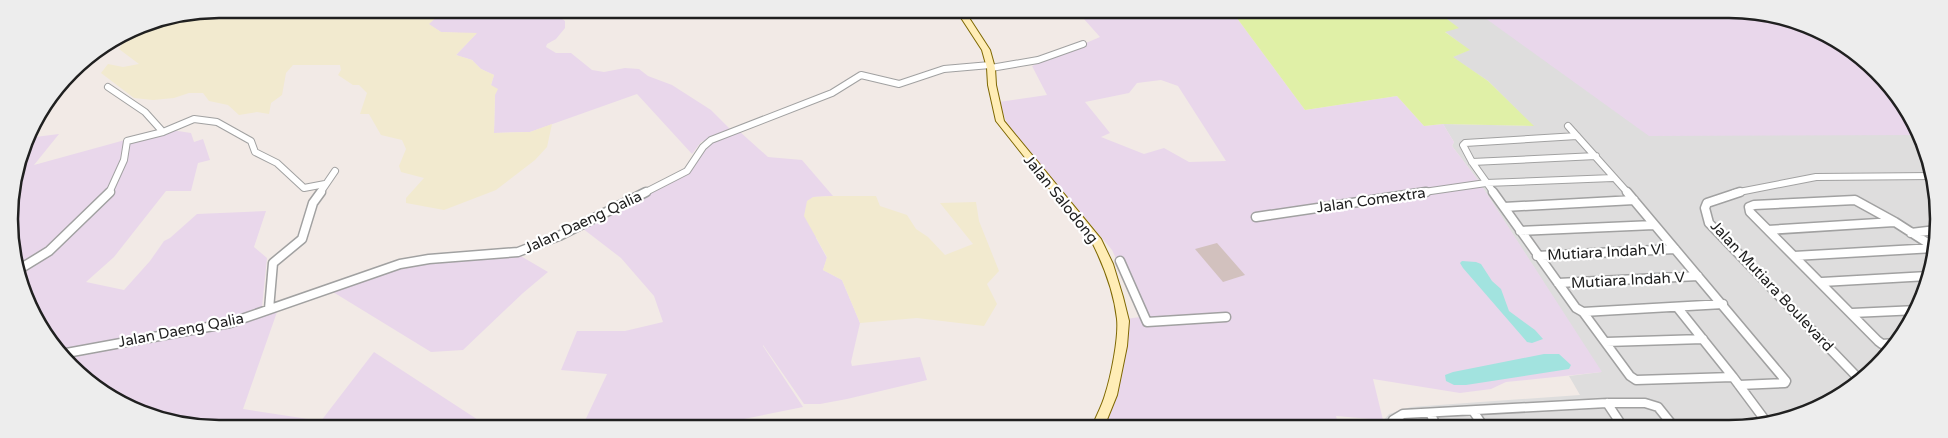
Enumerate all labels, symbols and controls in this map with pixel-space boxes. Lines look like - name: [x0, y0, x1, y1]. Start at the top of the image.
- street label: Jalan Salodong: [1020, 151, 1102, 247]
- street label: Jalan Comextra: [1315, 183, 1427, 217]
- street label: Jalan Daeng Qalia: [521, 187, 645, 257]
- street label: Jalan Mutiara Boulevard: [1707, 217, 1837, 355]
- street label: Mutiara Indah Vl: [1547, 240, 1665, 264]
- street label: Mutiara Indah V: [1571, 268, 1686, 292]
- street label: Jalan Daeng Qalia: [117, 309, 245, 351]

